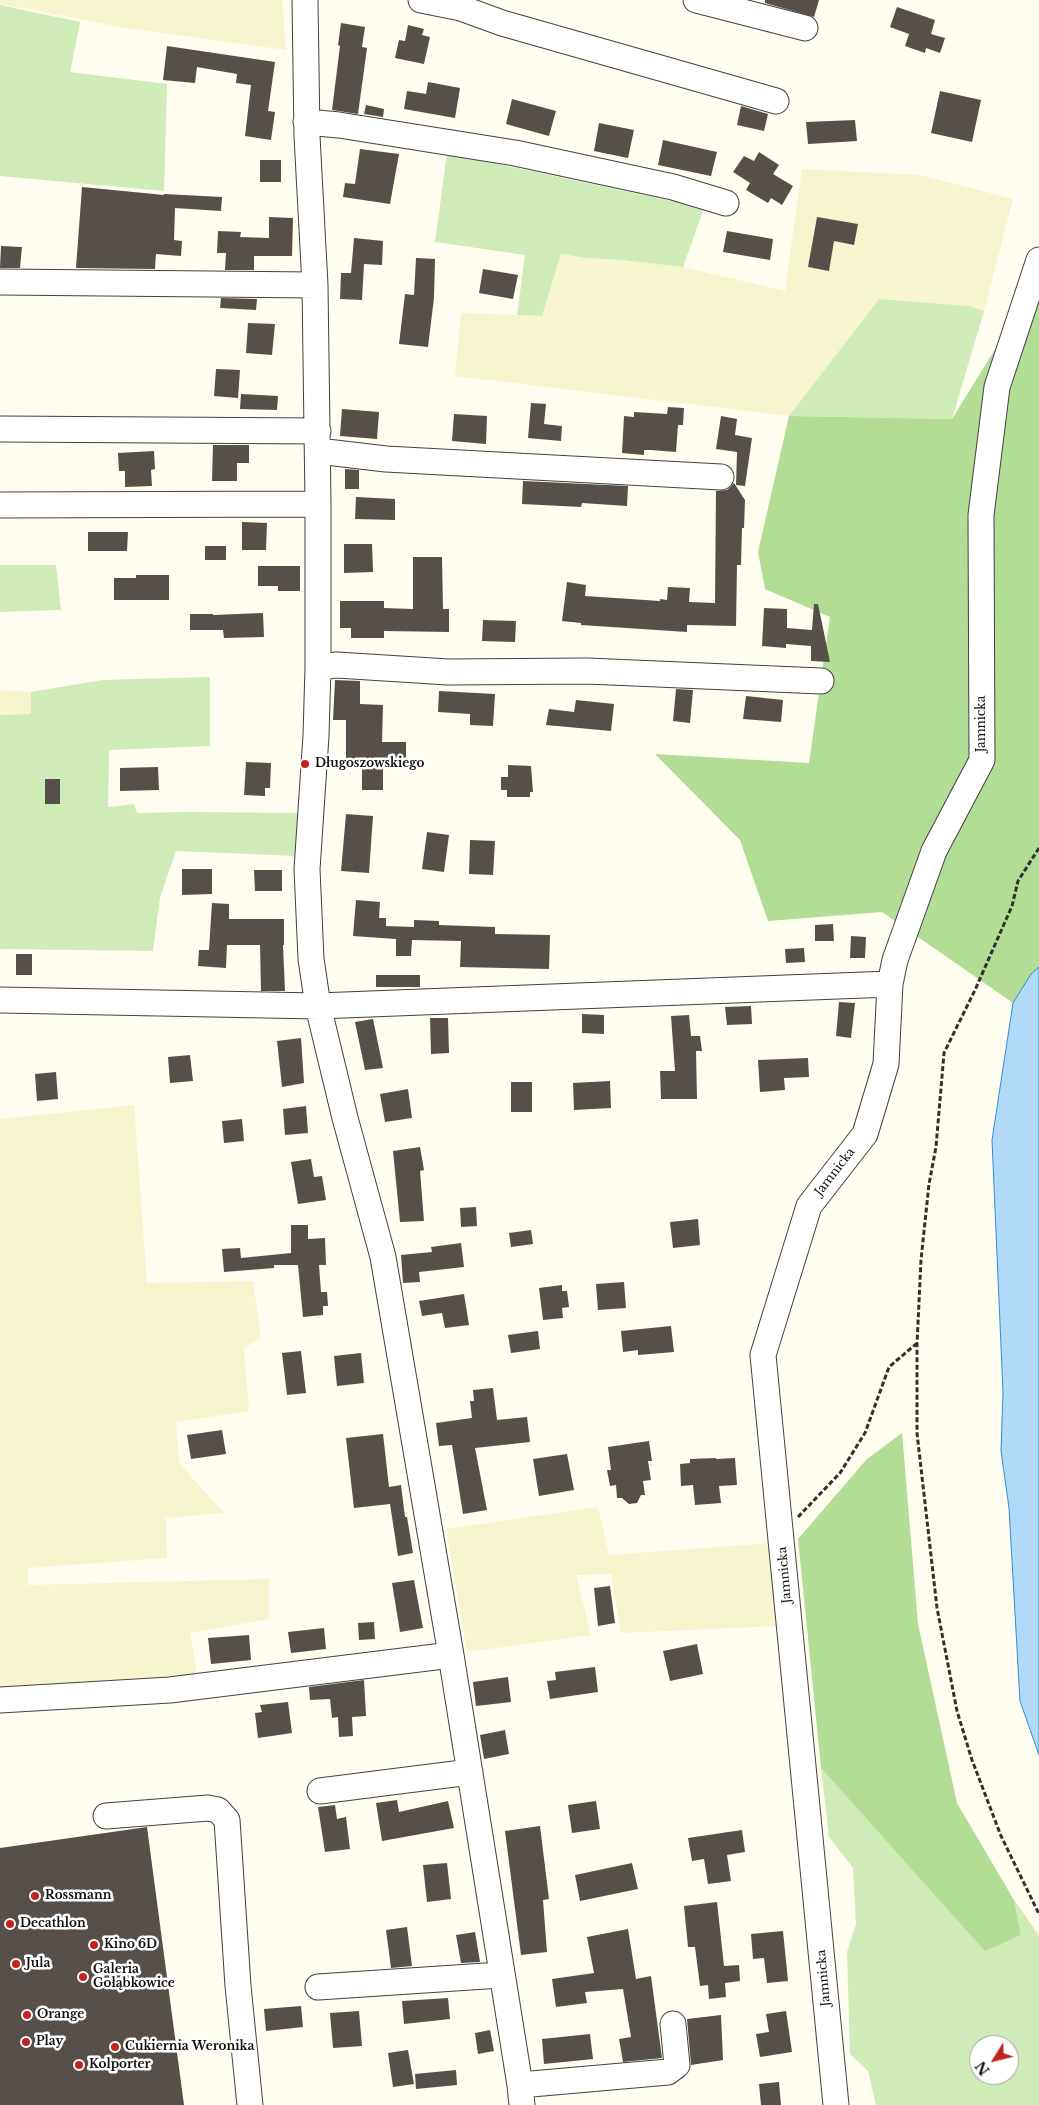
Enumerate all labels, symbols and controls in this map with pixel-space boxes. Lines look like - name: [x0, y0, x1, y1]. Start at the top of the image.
- street label: Jamnicka: [975, 696, 989, 752]
- place label: Długoszowskiego: [315, 757, 425, 771]
- marker: Długoszowskiego: [299, 758, 311, 770]
- street label: Jamnicka: [812, 1145, 858, 1199]
- street label: Jamnicka: [775, 1546, 795, 1604]
- place label: Rossmann: [45, 1889, 111, 1903]
- marker: Rossmann: [29, 1890, 41, 1902]
- place label: Decathlon: [20, 1917, 86, 1931]
- marker: Decathlon: [4, 1918, 16, 1930]
- place label: Kino 6D: [104, 1938, 157, 1952]
- marker: Kino 6D: [88, 1939, 100, 1951]
- street label: Jamnicka: [814, 1949, 834, 2007]
- place label: Jula: [26, 1957, 50, 1971]
- marker: Jula: [10, 1958, 22, 1970]
- place label: Galeria Gołąbkowice: [93, 1963, 175, 1991]
- marker: Galeria Gołąbkowice: [77, 1971, 89, 1983]
- place label: Orange: [37, 2008, 84, 2022]
- marker: Orange: [21, 2009, 33, 2021]
- place label: Play: [36, 2035, 63, 2049]
- north arrow: [969, 2035, 1019, 2085]
- marker: Play: [20, 2036, 32, 2048]
- place label: Cukiernia Weronika: [125, 2040, 254, 2054]
- marker: Cukiernia Weronika: [109, 2041, 121, 2053]
- place label: Kolporter: [89, 2058, 151, 2072]
- text: N: [972, 2058, 994, 2079]
- marker: Kolporter: [73, 2059, 85, 2071]

